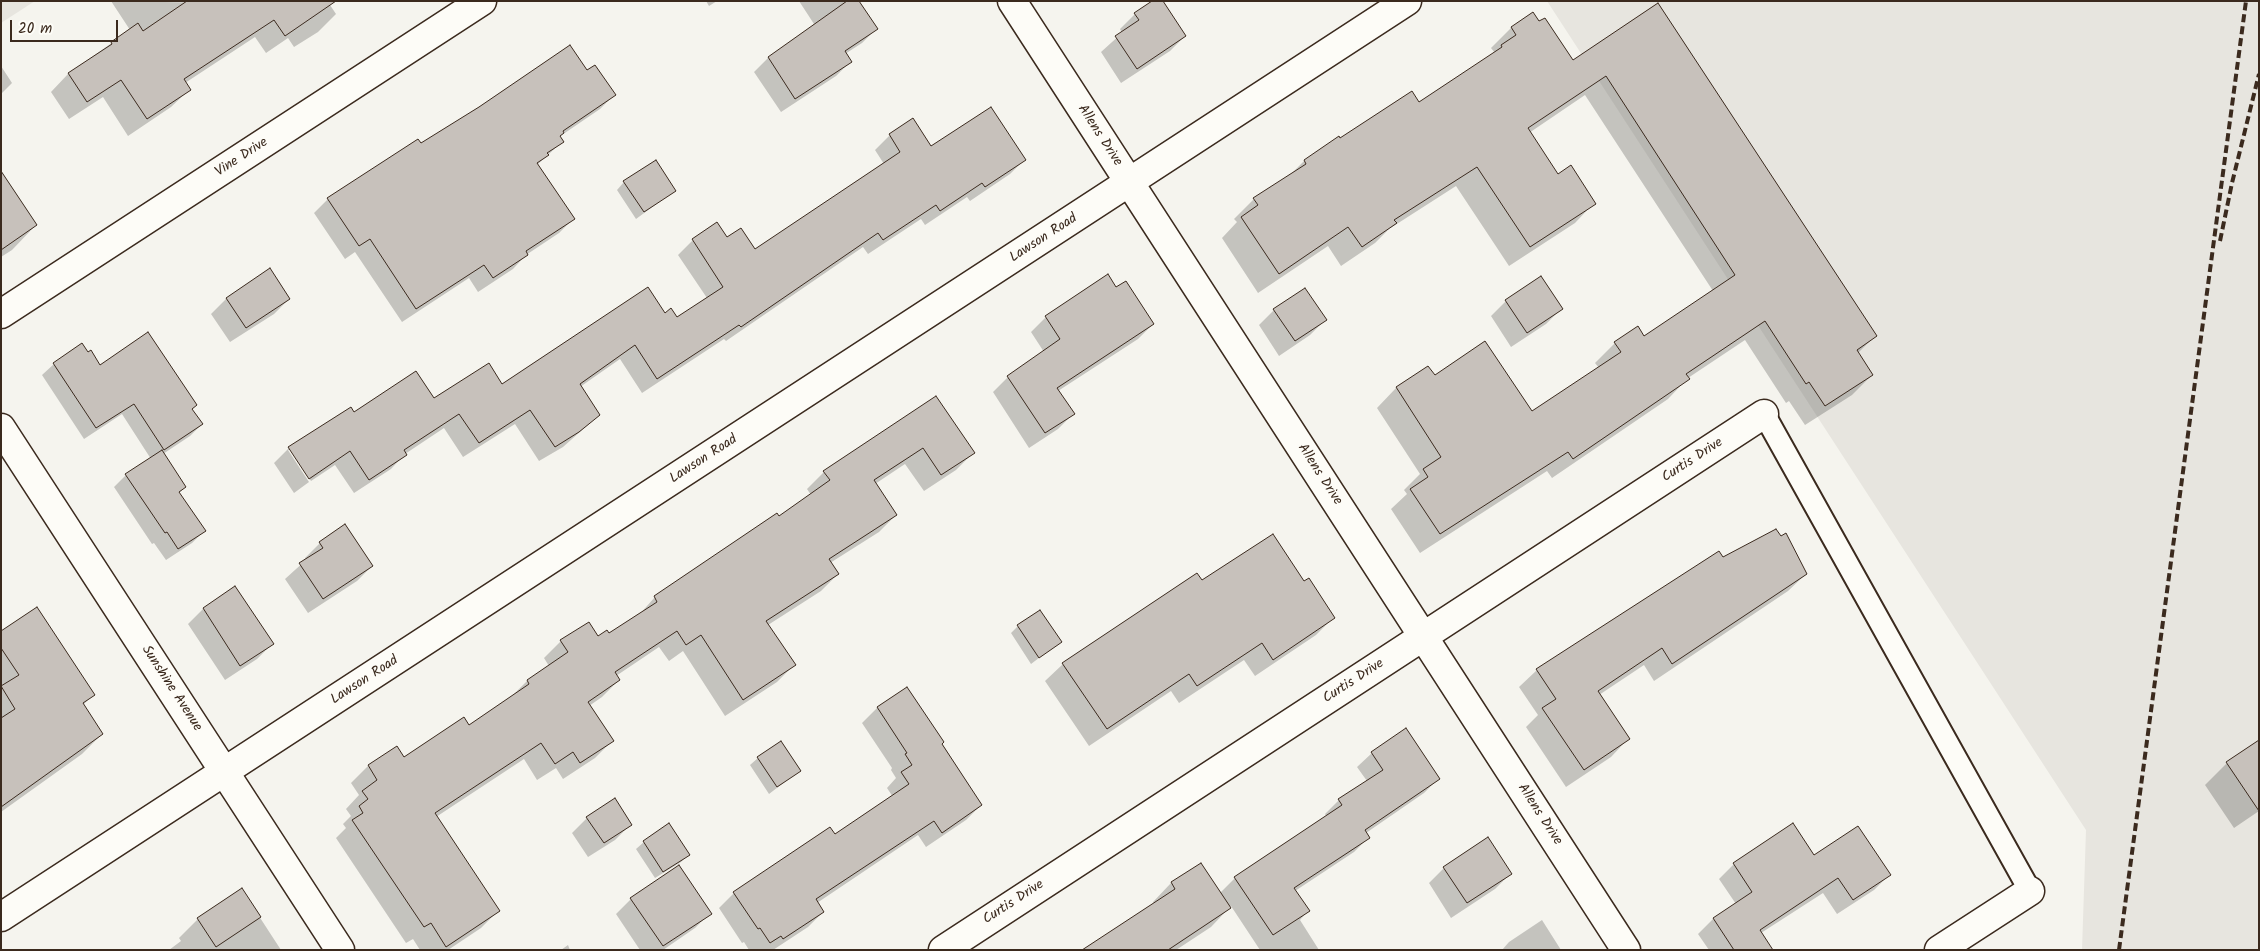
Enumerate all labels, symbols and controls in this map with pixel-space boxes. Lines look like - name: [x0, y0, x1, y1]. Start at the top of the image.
- scale bar: [12, 10, 120, 42]
- text: 20 m: [18, 17, 52, 41]
- street label: Allens Drive: [1073, 102, 1125, 170]
- street label: Vine Drive: [213, 135, 271, 181]
- street label: Lawson Road: [1007, 211, 1081, 267]
- street label: Lawson Road: [667, 432, 741, 488]
- street label: Curtis Drive: [1659, 435, 1727, 487]
- street label: Allens Drive: [1293, 441, 1345, 509]
- street label: Sunshine Avenue: [137, 643, 205, 735]
- street label: Lawson Road: [328, 653, 402, 709]
- street label: Curtis Drive: [1320, 656, 1388, 708]
- street label: Allens Drive: [1513, 781, 1565, 849]
- street label: Curtis Drive: [980, 877, 1048, 929]

